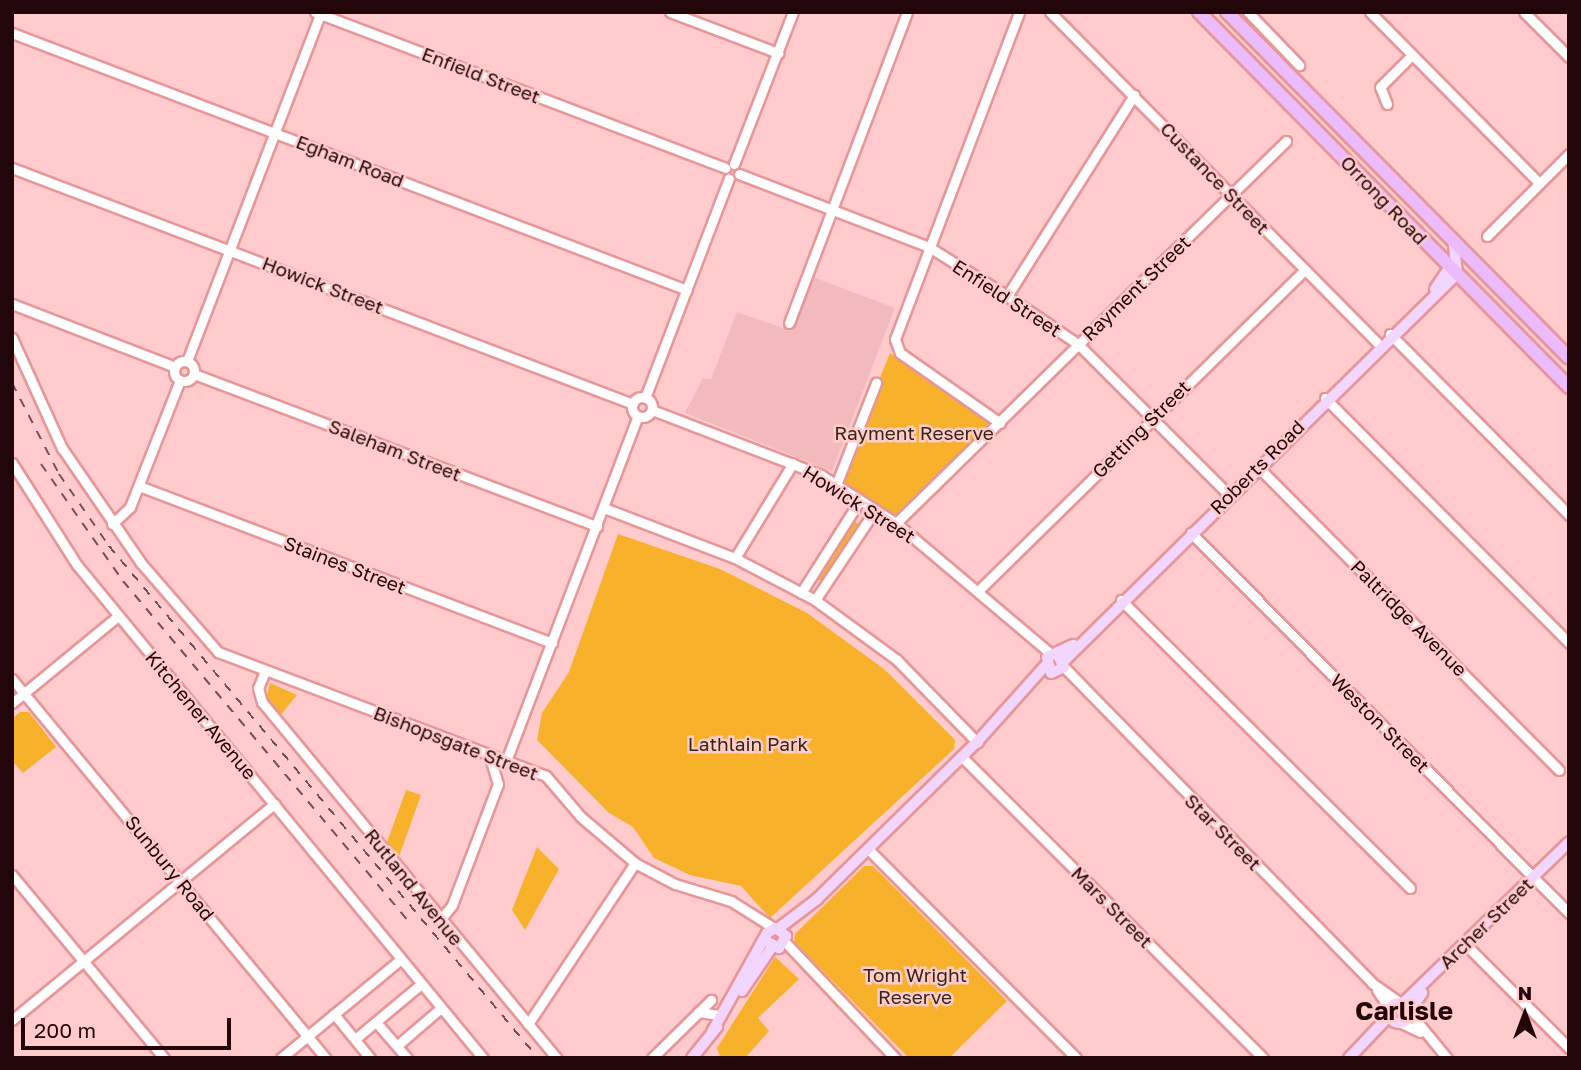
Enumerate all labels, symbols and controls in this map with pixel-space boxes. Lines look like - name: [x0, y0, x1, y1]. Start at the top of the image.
- street label: Enfield Street: [419, 42, 543, 108]
- street label: Custance Street: [1156, 117, 1274, 239]
- street label: Egham Road: [293, 130, 407, 192]
- street label: Orrong Road: [1336, 151, 1432, 249]
- street label: Rayment Street: [1077, 231, 1195, 345]
- street label: Howick Street: [259, 251, 387, 319]
- street label: Enfield Street: [948, 254, 1066, 342]
- street label: Getting Street: [1087, 375, 1195, 483]
- street label: Saleham Street: [326, 414, 464, 486]
- street label: Roberts Road: [1205, 415, 1309, 519]
- park label: Rayment Reserve: [834, 422, 994, 444]
- street label: Howick Street: [799, 460, 919, 548]
- street label: Staines Street: [281, 531, 409, 599]
- street label: Paltridge Avenue: [1346, 555, 1472, 681]
- street label: Kitchener Avenue: [141, 646, 261, 784]
- street label: Weston Street: [1326, 669, 1434, 777]
- street label: Bishopsgate Street: [370, 701, 542, 785]
- park label: Lathlain Park: [688, 733, 808, 755]
- street label: Star Street: [1180, 789, 1266, 875]
- street label: Sunbury Road: [121, 811, 219, 925]
- street label: Rutland Avenue: [360, 824, 468, 950]
- street label: Mars Street: [1067, 862, 1157, 952]
- street label: Archer Street: [1434, 873, 1538, 973]
- park label: Tom Wright Reserve: [863, 964, 967, 1008]
- north arrow: [1490, 979, 1560, 1049]
- text: N: [1518, 981, 1532, 1004]
- district label: Carlisle: [1355, 995, 1453, 1027]
- scale bar: [24, 1004, 234, 1048]
- text: 200 m: [34, 1017, 96, 1043]

